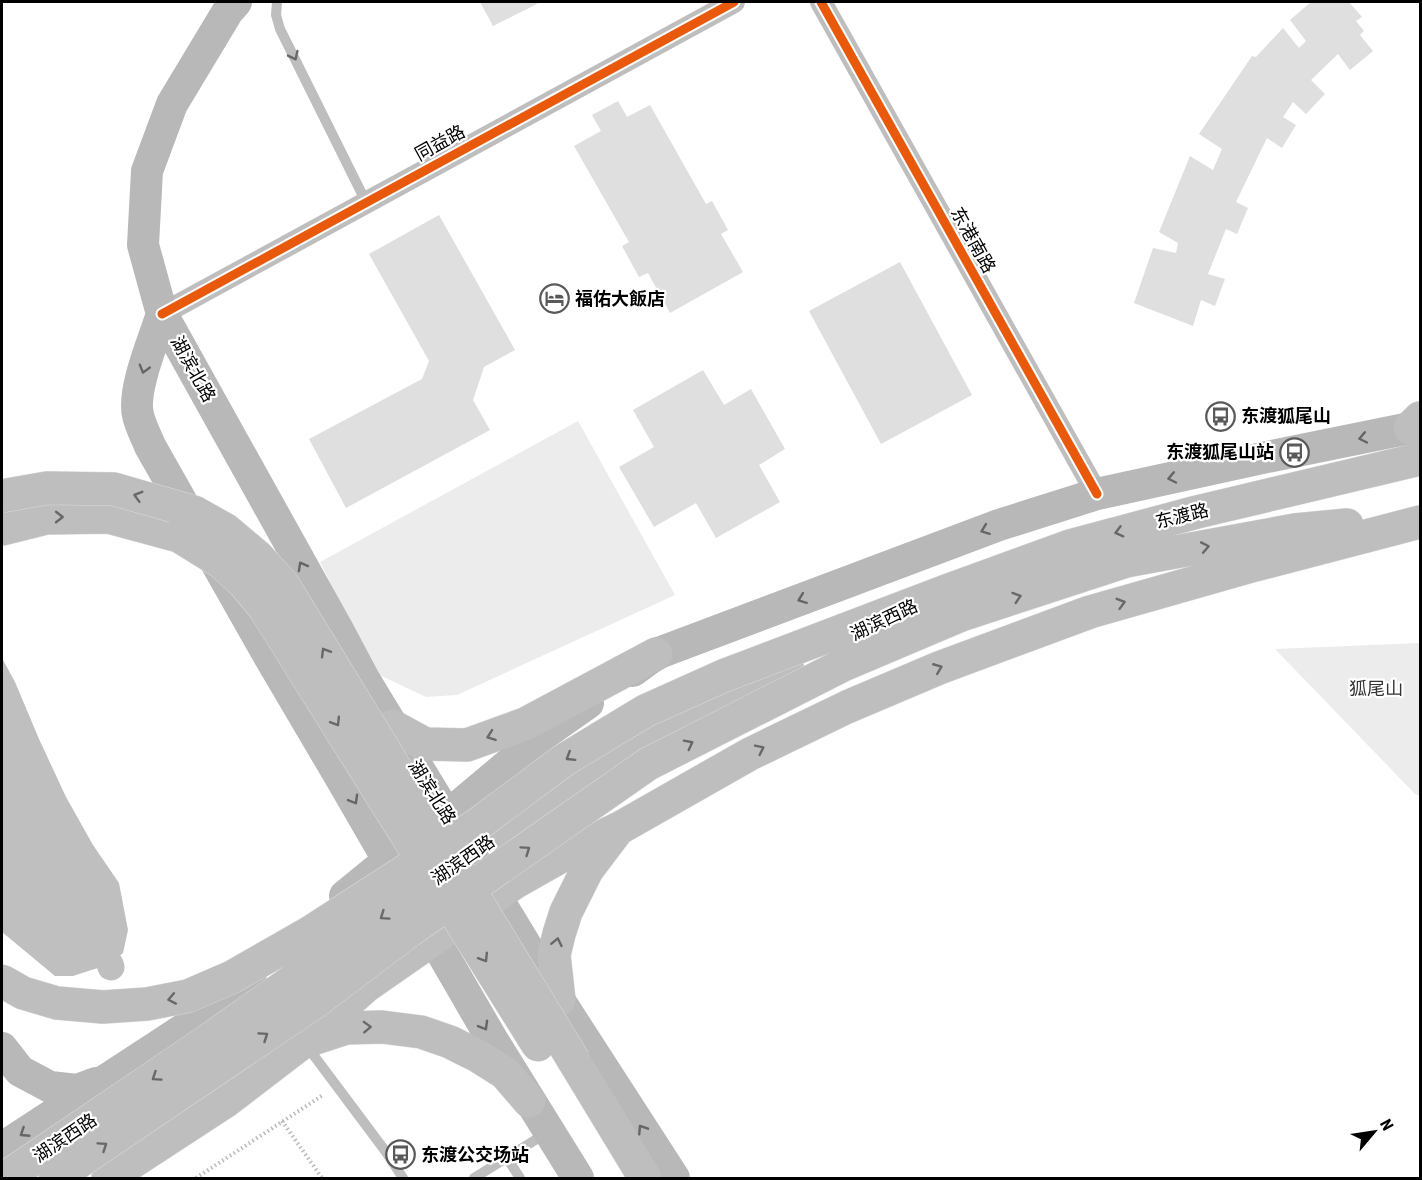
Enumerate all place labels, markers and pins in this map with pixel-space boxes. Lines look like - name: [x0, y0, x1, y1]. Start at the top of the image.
- hotel icon: 福佑大飯店: [538, 283, 570, 315]
- place label: 福佑大飯店: [575, 288, 665, 309]
- bus stop icon: 东渡狐尾山: [1204, 400, 1236, 432]
- place label: 东渡狐尾山: [1241, 405, 1331, 426]
- bus stop icon: 东渡狐尾山站: [1279, 436, 1311, 468]
- place label: 东渡狐尾山站: [1166, 441, 1274, 462]
- bus stop icon: 东渡公交场站: [384, 1139, 416, 1171]
- place label: 东渡公交场站: [421, 1144, 529, 1165]

